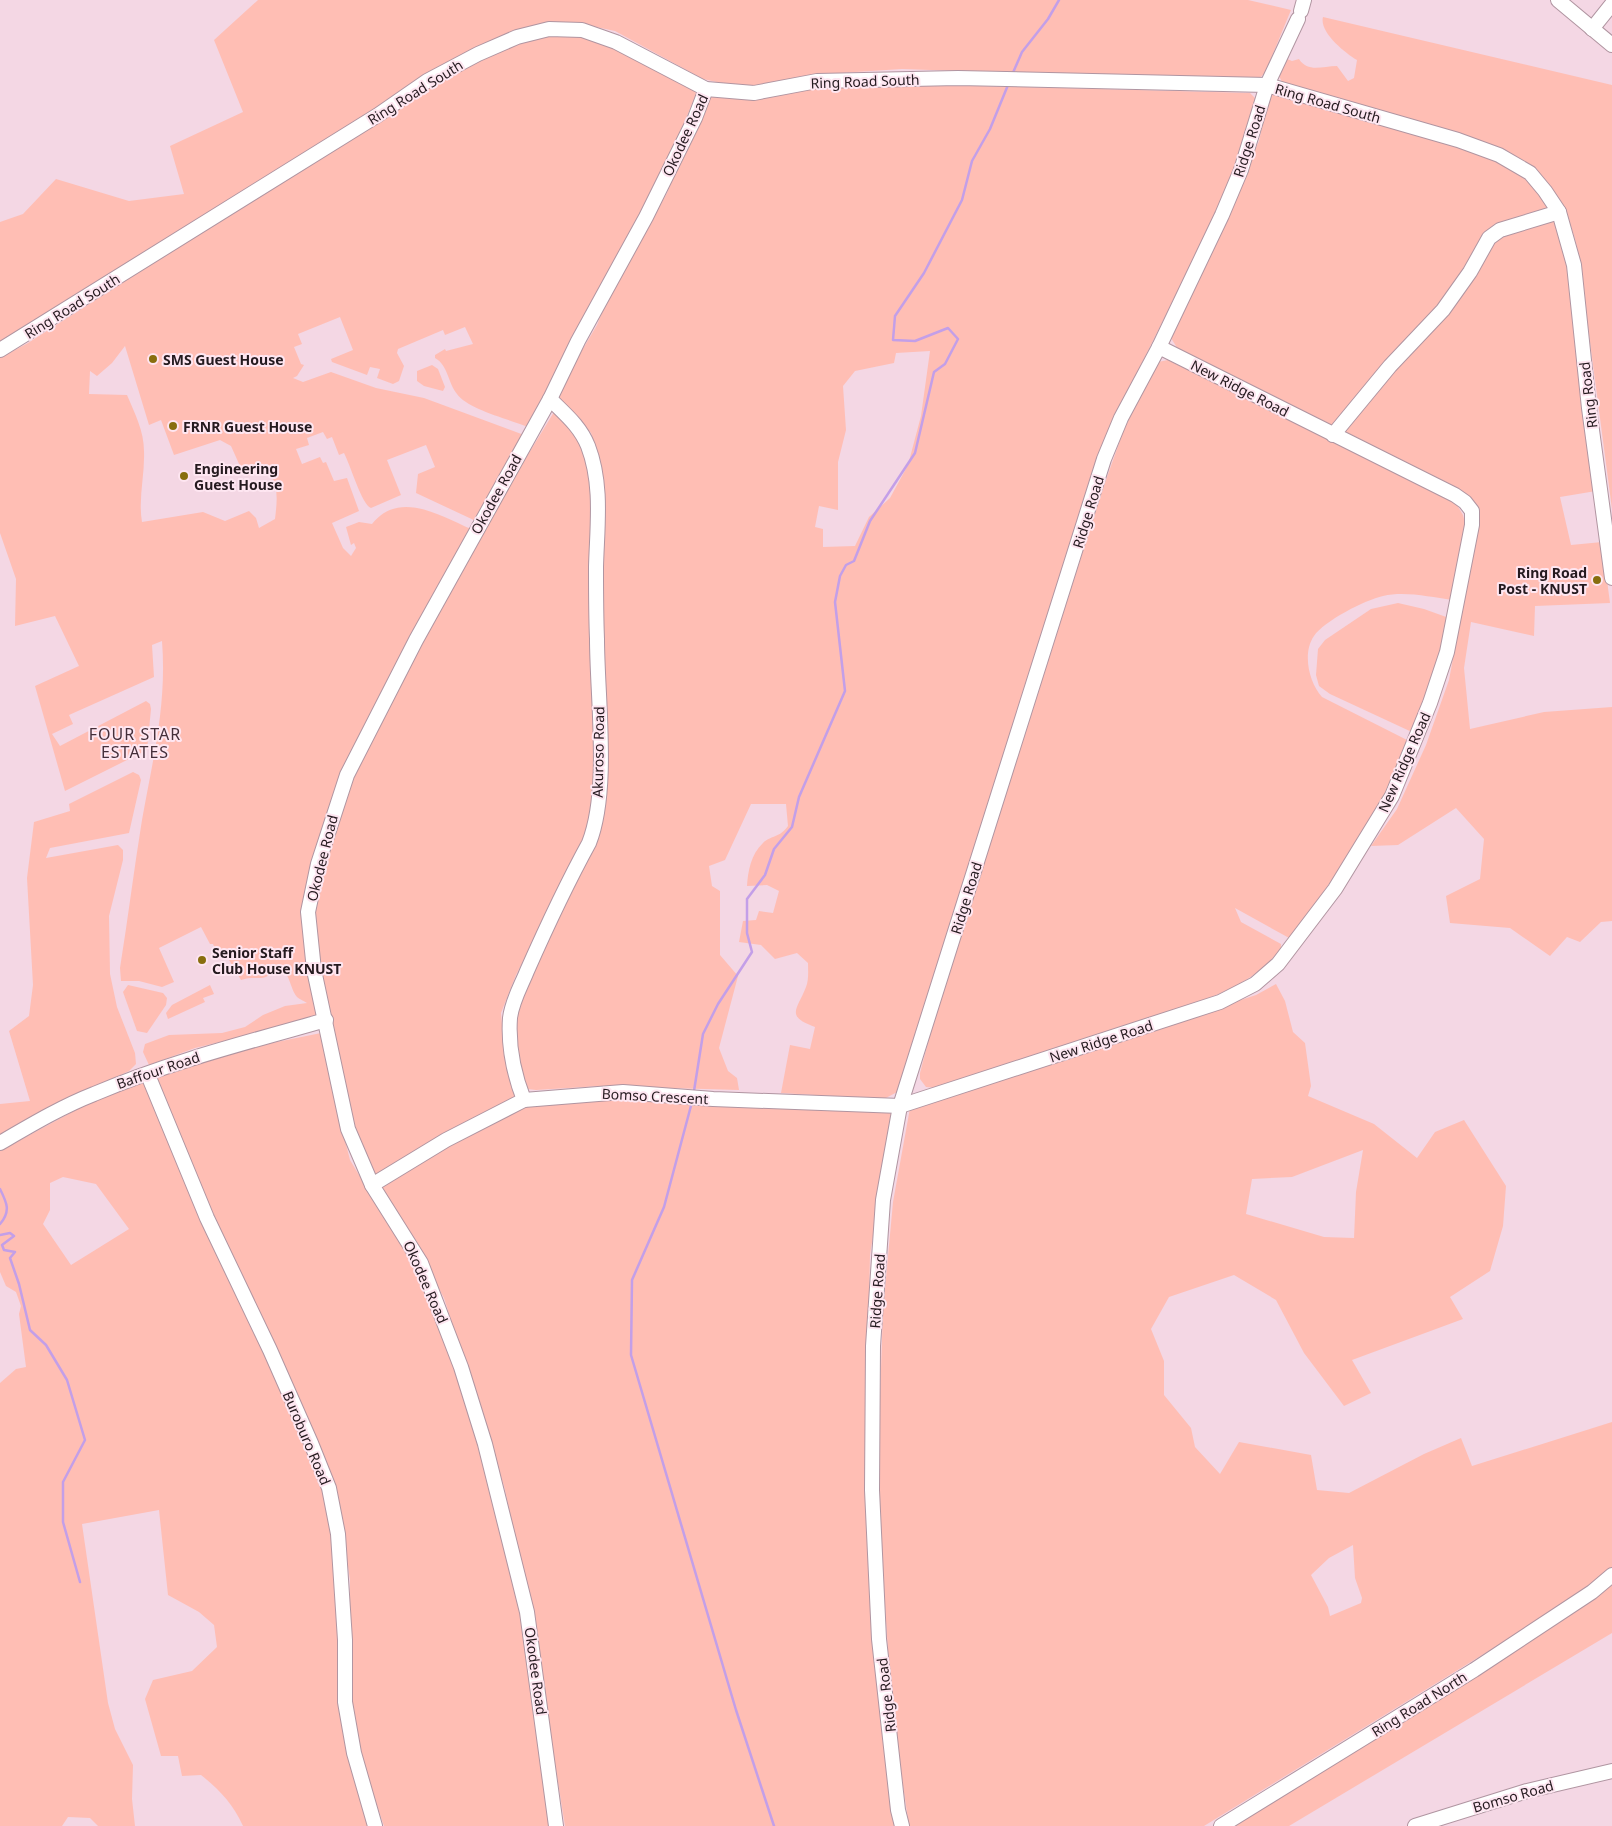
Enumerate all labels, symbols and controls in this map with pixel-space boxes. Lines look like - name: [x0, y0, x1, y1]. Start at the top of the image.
- street label: Ring Road South: [364, 55, 466, 129]
- street label: Ring Road South: [810, 70, 920, 92]
- street label: Ring Road South: [1273, 79, 1383, 127]
- street label: Okodee Road: [658, 91, 712, 179]
- street label: Ridge Road: [1228, 103, 1270, 179]
- street label: Ring Road South: [21, 269, 123, 343]
- place label: SMS Guest House: [163, 350, 284, 369]
- marker: SMS Guest House: [147, 353, 159, 365]
- street label: New Ridge Road: [1188, 355, 1292, 421]
- street label: Ring Road: [1574, 361, 1602, 429]
- place label: FRNR Guest House: [183, 417, 312, 436]
- marker: FRNR Guest House: [167, 420, 179, 432]
- street label: Okodee Road: [466, 451, 526, 537]
- place label: Engineering Guest House: [194, 459, 282, 494]
- marker: Engineering Guest House: [178, 470, 190, 482]
- street label: Ridge Road: [1068, 473, 1108, 551]
- place label: Ring Road Post - KNUST: [1498, 563, 1587, 598]
- marker: Ring Road Post - KNUST: [1591, 574, 1603, 586]
- street label: Akuroso Road: [588, 706, 608, 798]
- street label: New Ridge Road: [1373, 709, 1435, 815]
- district label: FOUR STAR ESTATES: [89, 723, 181, 763]
- street label: Okodee Road: [302, 813, 342, 903]
- street label: Ridge Road: [946, 859, 986, 937]
- place label: Senior Staff Club House KNUST: [212, 943, 341, 978]
- marker: Senior Staff Club House KNUST: [196, 954, 208, 966]
- street label: New Ridge Road: [1047, 1015, 1155, 1067]
- street label: Baffour Road: [114, 1047, 202, 1093]
- street label: Bomso Crescent: [601, 1084, 709, 1108]
- street label: Okodee Road: [399, 1238, 453, 1326]
- street label: Ridge Road: [865, 1253, 889, 1329]
- street label: Buroburo Road: [279, 1388, 335, 1488]
- street label: Okodee Road: [520, 1626, 552, 1716]
- street label: Ridge Road: [872, 1657, 900, 1733]
- street label: Ring Road North: [1368, 1667, 1470, 1741]
- street label: Bomso Road: [1470, 1775, 1556, 1817]

